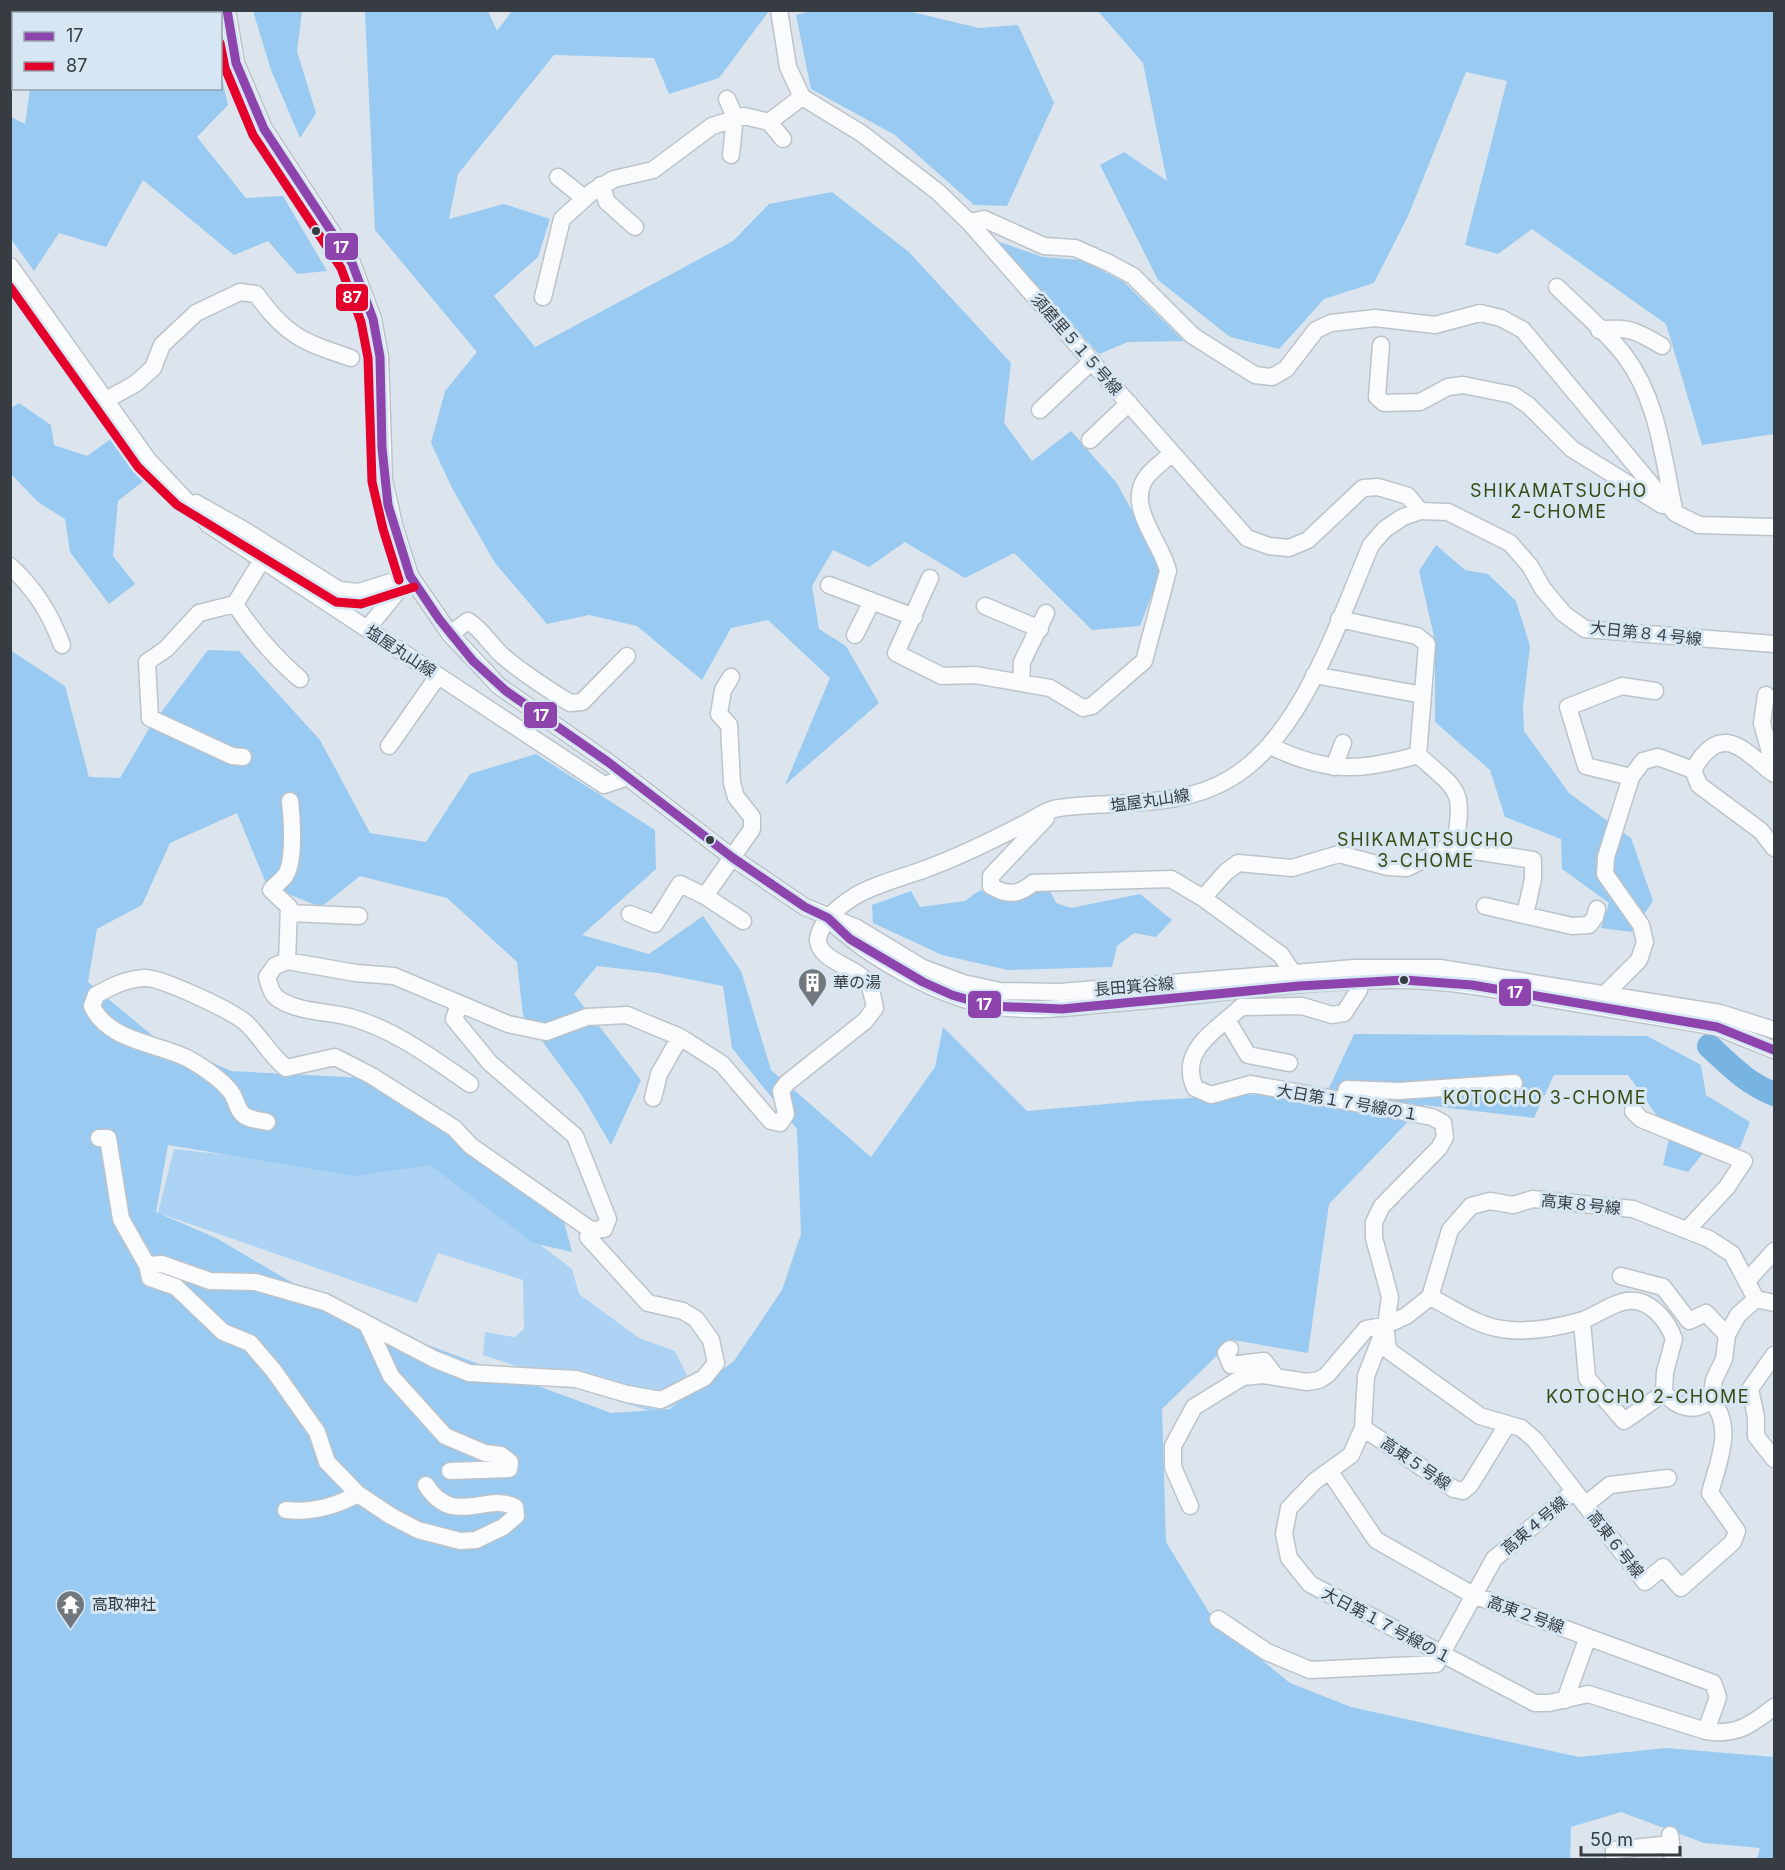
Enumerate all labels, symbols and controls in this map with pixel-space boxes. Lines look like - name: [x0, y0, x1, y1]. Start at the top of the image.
- legend: [12, 12, 222, 90]
- text: 17: [66, 25, 84, 46]
- text: 87: [66, 55, 87, 76]
- unlabelled marker: [310, 225, 322, 237]
- line badge: 17: [324, 232, 359, 261]
- text: 17: [333, 237, 349, 257]
- line badge: 87: [335, 283, 369, 312]
- text: 87: [342, 287, 362, 307]
- street label: 須磨里５１５号線: [1027, 289, 1127, 399]
- district label: SHIKAMATSUCHO 2-CHOME: [1470, 480, 1648, 522]
- street label: 大日第８４号線: [1589, 617, 1703, 649]
- street label: 塩屋丸山線: [362, 621, 440, 681]
- line badge: 17: [523, 701, 558, 729]
- text: 17: [533, 705, 549, 725]
- street label: 塩屋丸山線: [1109, 785, 1191, 815]
- district label: SHIKAMATSUCHO 3-CHOME: [1337, 829, 1515, 871]
- unlabelled marker: [704, 834, 716, 846]
- building icon: 華の湯: [796, 966, 828, 1008]
- place label: 華の湯: [833, 972, 881, 992]
- street label: 長田箕谷線: [1093, 973, 1175, 999]
- unlabelled marker: [1398, 974, 1410, 986]
- line badge: 17: [1498, 978, 1532, 1007]
- text: 17: [1507, 982, 1523, 1002]
- line badge: 17: [967, 990, 1002, 1019]
- text: 17: [976, 994, 992, 1014]
- street label: 大日第１７号線の１: [1275, 1080, 1421, 1124]
- district label: KOTOCHO 3-CHOME: [1443, 1087, 1647, 1108]
- street label: 高東８号線: [1540, 1190, 1622, 1218]
- district label: KOTOCHO 2-CHOME: [1546, 1386, 1750, 1407]
- street label: 高東５号線: [1377, 1432, 1455, 1494]
- street label: 高東４号線: [1497, 1492, 1571, 1558]
- street label: 高東６号線: [1583, 1506, 1649, 1582]
- street label: 大日第１７号線の１: [1319, 1582, 1455, 1668]
- temple icon: 高取神社: [55, 1588, 87, 1630]
- street label: 高東２号線: [1485, 1591, 1567, 1637]
- place label: 高取神社: [92, 1594, 156, 1614]
- scale bar: [1581, 1819, 1680, 1857]
- text: 50 m: [1590, 1829, 1633, 1850]

